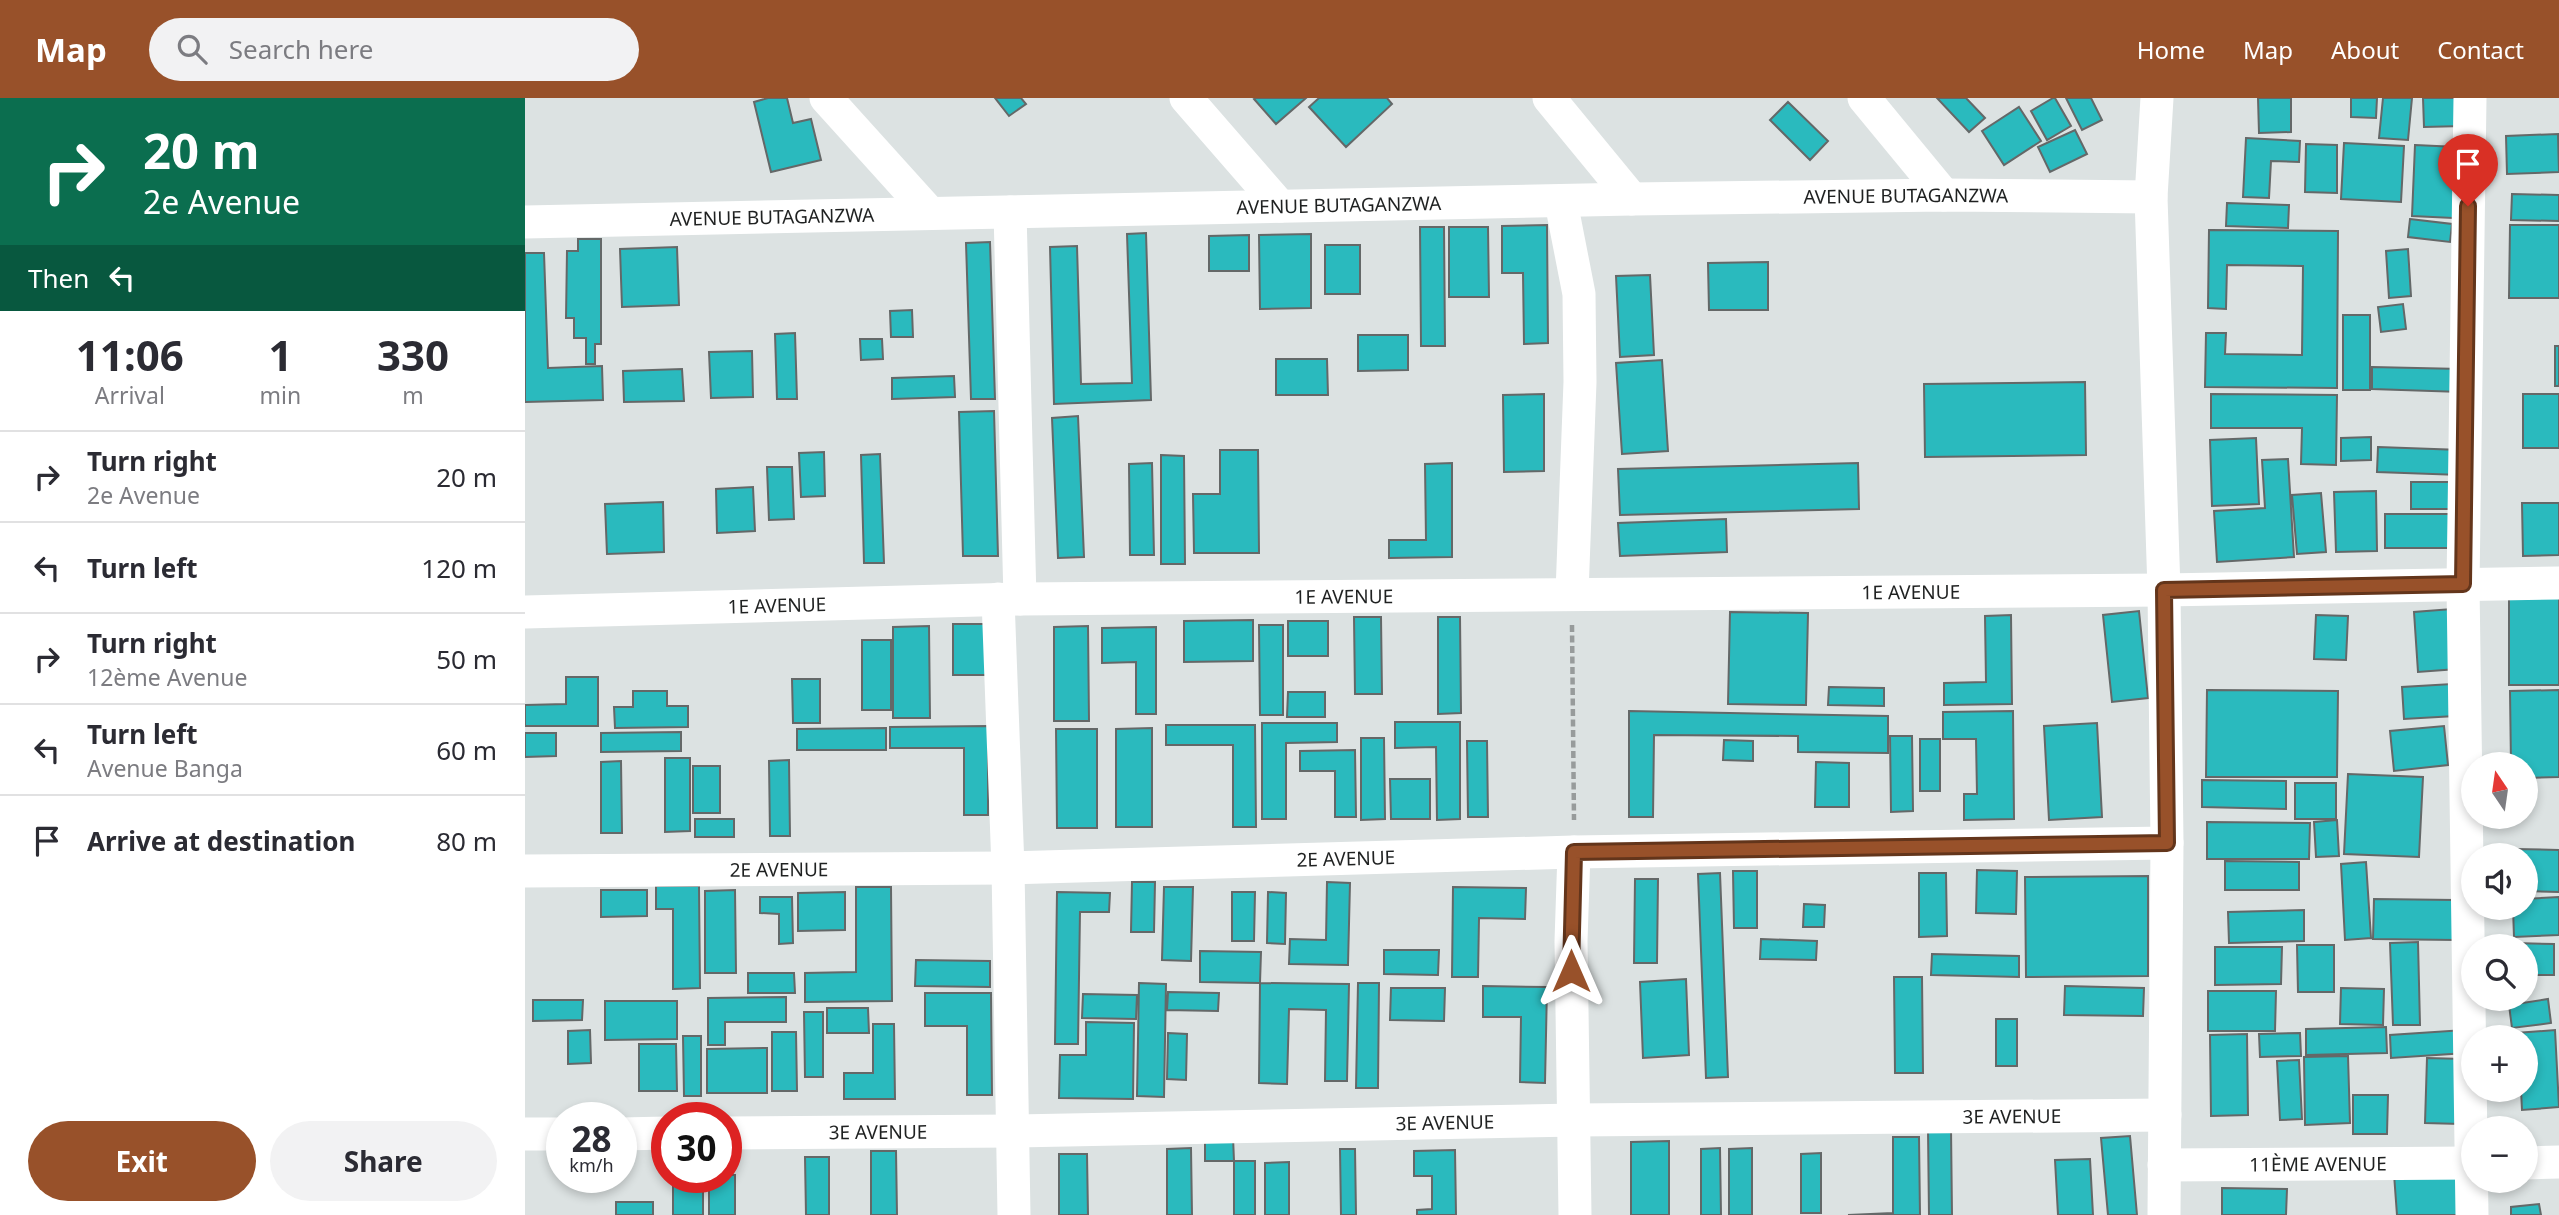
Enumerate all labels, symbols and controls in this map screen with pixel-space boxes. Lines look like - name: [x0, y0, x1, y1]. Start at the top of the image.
- search box: [149, 18, 639, 81]
- text: Map: [35, 27, 107, 72]
- icon: search: [173, 30, 211, 68]
- text: Search here: [229, 31, 373, 67]
- text: Home: [2137, 33, 2205, 66]
- text: Map: [2243, 33, 2293, 66]
- text: About: [2331, 33, 2399, 66]
- text: Contact: [2437, 33, 2524, 66]
- text: 20 m: [143, 117, 260, 183]
- icon: right: [28, 126, 119, 217]
- pin: [2438, 134, 2498, 206]
- icon: arrive: [2449, 145, 2487, 183]
- text: 2e Avenue: [143, 180, 300, 223]
- street label: AVENUE BUTAGANZWA: [1803, 182, 2009, 210]
- street label: AVENUE BUTAGANZWA: [1236, 190, 1442, 220]
- street label: AVENUE BUTAGANZWA: [669, 202, 875, 232]
- icon: left: [103, 259, 141, 297]
- text: Then: [28, 260, 89, 296]
- text: 11:06: [76, 326, 184, 383]
- text: 1: [268, 326, 292, 383]
- text: 330: [377, 326, 449, 383]
- text: Arrival: [95, 379, 165, 411]
- text: min: [260, 379, 301, 411]
- text: m: [402, 379, 424, 411]
- text: Turn right: [87, 443, 217, 479]
- icon: right: [28, 458, 66, 496]
- text: 20 m: [436, 459, 497, 495]
- text: 2e Avenue: [87, 479, 200, 511]
- icon: left: [28, 549, 66, 587]
- text: Turn left: [87, 550, 198, 586]
- text: 120 m: [421, 550, 497, 586]
- street label: 1E AVENUE: [1861, 579, 1960, 605]
- street label: 1E AVENUE: [1294, 583, 1393, 610]
- street label: 1E AVENUE: [727, 591, 827, 620]
- text: Turn right: [87, 625, 217, 661]
- icon: right: [28, 640, 66, 678]
- text: 50 m: [436, 641, 497, 677]
- text: 12ème Avenue: [87, 661, 248, 693]
- text: Turn left: [87, 716, 198, 752]
- icon: left: [28, 731, 66, 769]
- text: 60 m: [436, 732, 497, 768]
- text: Avenue Banga: [87, 752, 243, 784]
- north arrow: [2461, 752, 2537, 830]
- map controls: [2461, 752, 2538, 1193]
- icon: arrive: [28, 822, 66, 860]
- text: Arrive at destination: [87, 823, 356, 859]
- text: 80 m: [436, 823, 497, 859]
- button: sound: [2461, 843, 2538, 920]
- street label: 2E AVENUE: [1296, 844, 1396, 873]
- street label: 2E AVENUE: [730, 856, 828, 883]
- position arrow: [1534, 934, 1608, 1008]
- button: search: [2461, 934, 2538, 1011]
- button: +: [2461, 1025, 2538, 1102]
- speed limit sign: 30: [651, 1102, 742, 1193]
- street label: 3E AVENUE: [1962, 1103, 2061, 1130]
- street label: 3E AVENUE: [1395, 1109, 1495, 1137]
- text: 28: [571, 1115, 612, 1162]
- button: −: [2461, 1116, 2538, 1193]
- street label: 3E AVENUE: [829, 1119, 927, 1145]
- button: Exit: [28, 1121, 256, 1201]
- button: Share: [270, 1121, 497, 1201]
- street label: 11ÈME AVENUE: [2249, 1151, 2387, 1177]
- text: km/h: [569, 1153, 614, 1177]

